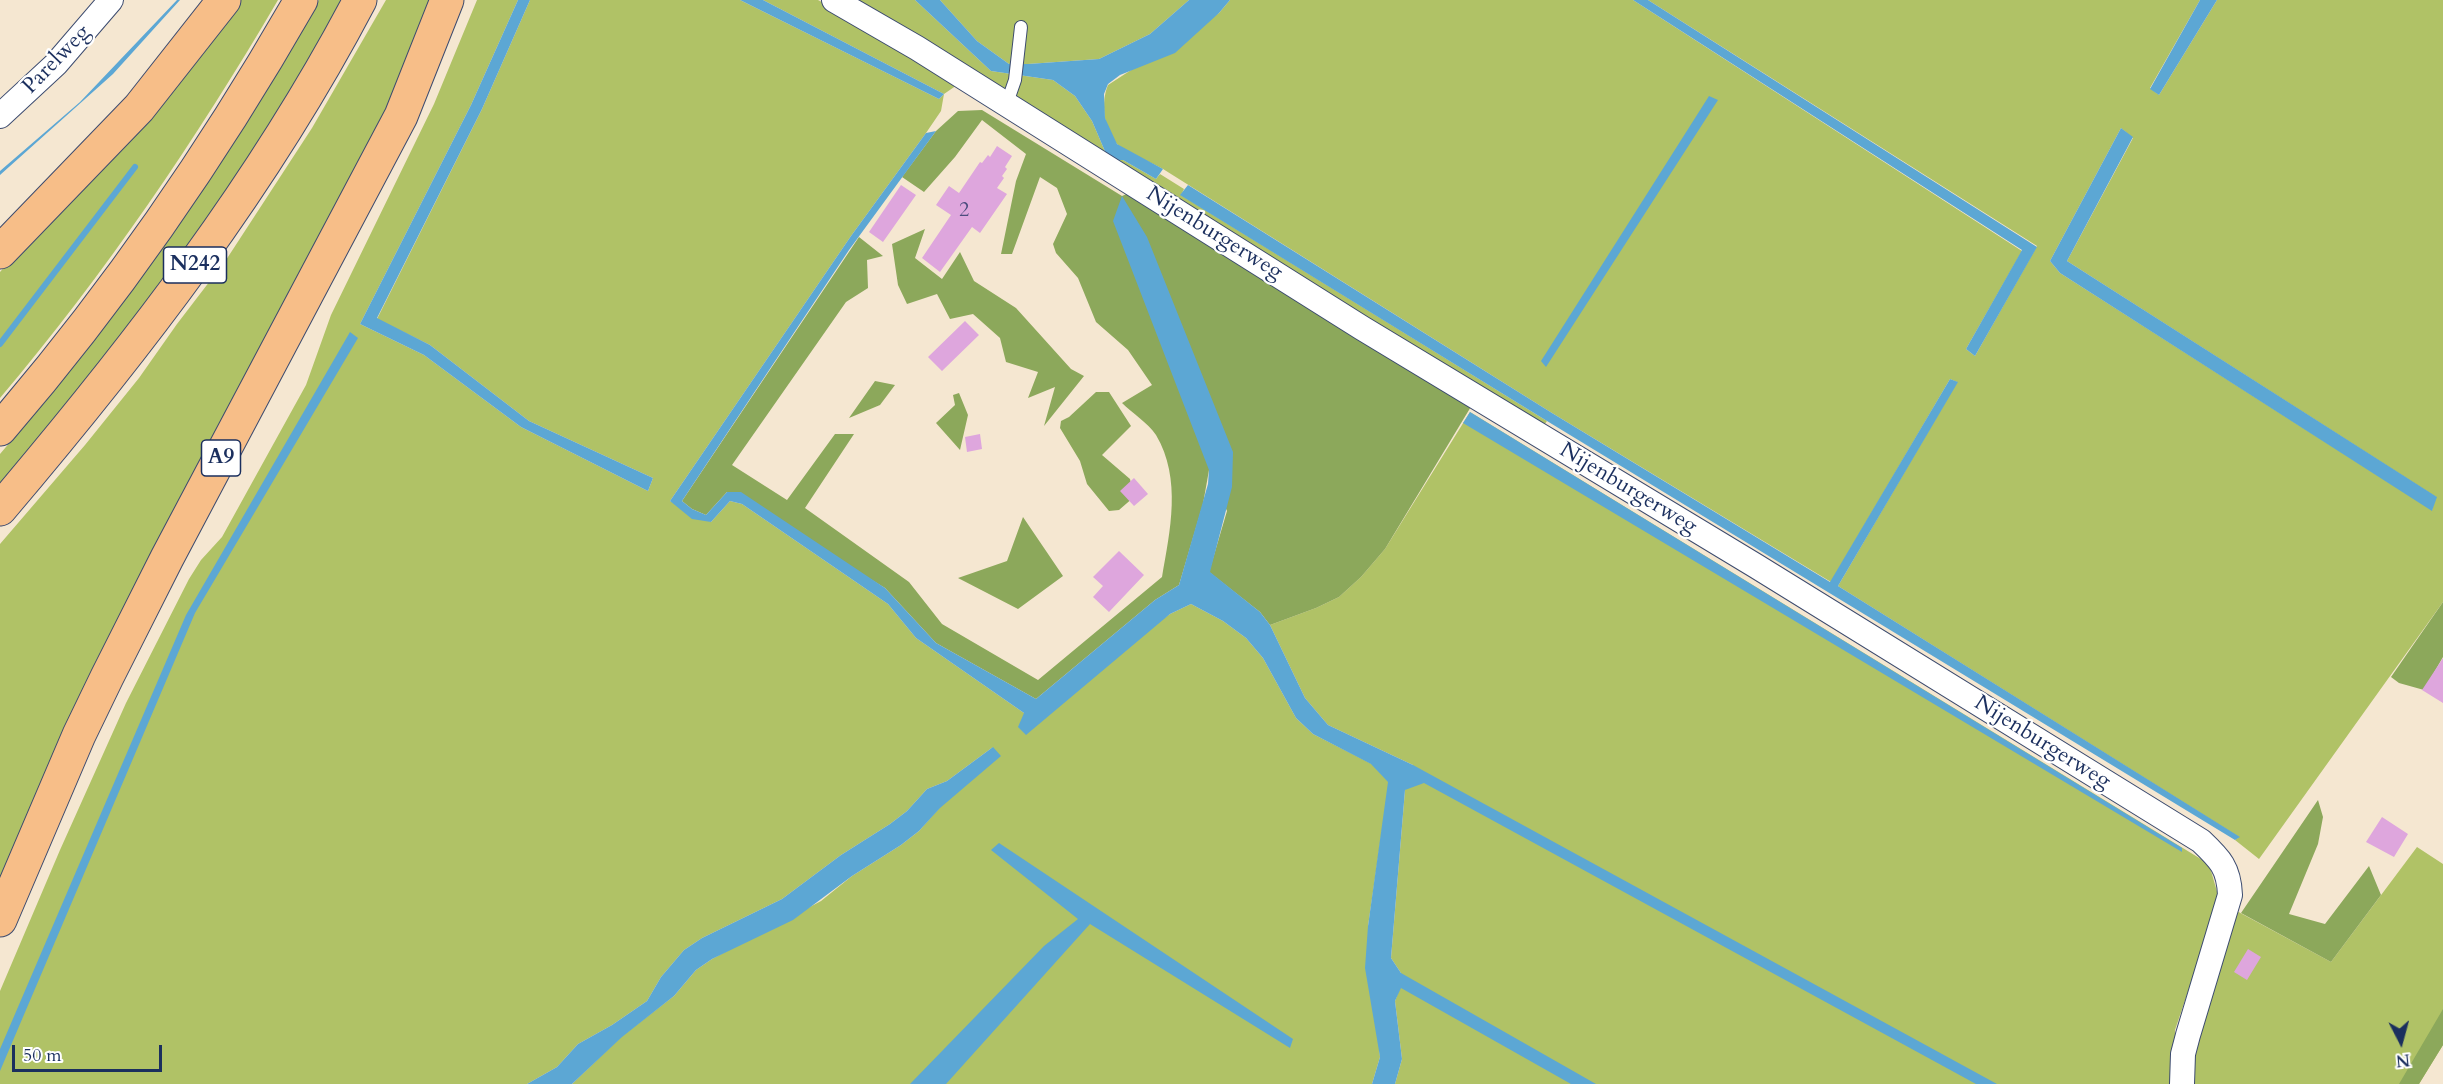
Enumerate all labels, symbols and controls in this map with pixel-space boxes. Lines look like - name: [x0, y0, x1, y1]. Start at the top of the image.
- street label: Parelweg: [18, 20, 96, 100]
- street label: Nijenburgerweg: [1141, 182, 1287, 286]
- house number: 2: [959, 199, 969, 223]
- road number: N242: [164, 247, 226, 283]
- street label: Nijenburgerweg: [1554, 438, 1702, 540]
- road number: A9: [202, 440, 240, 476]
- street label: Nijenburgerweg: [1969, 691, 2115, 795]
- north arrow: [2371, 1012, 2431, 1072]
- scale bar: [15, 1033, 165, 1071]
- text: 50 m: [23, 1043, 62, 1068]
- text: N: [2395, 1048, 2411, 1072]

